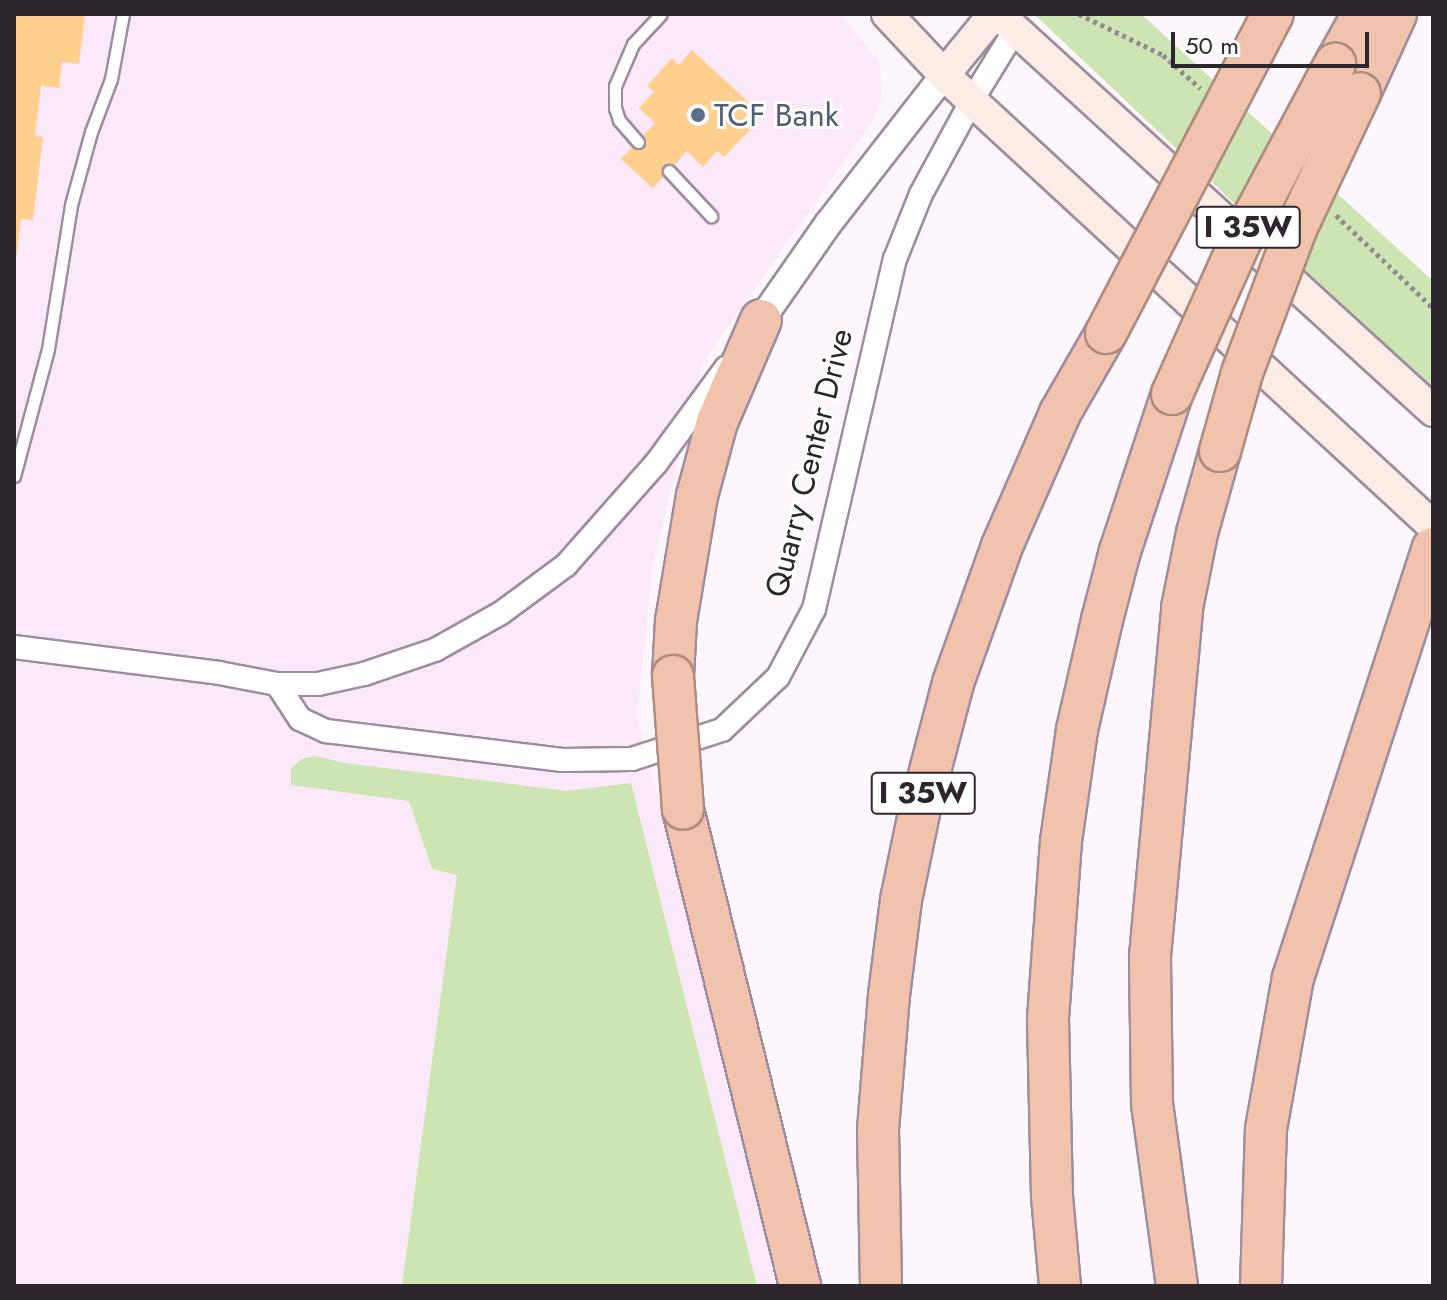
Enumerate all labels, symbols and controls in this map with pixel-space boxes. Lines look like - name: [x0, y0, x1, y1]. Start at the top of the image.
- scale bar: [1175, 16, 1373, 66]
- text: 50 m: [1185, 28, 1239, 63]
- place label: TCF Bank: [714, 96, 839, 134]
- marker: TCF Bank: [689, 106, 707, 124]
- road number: I 35W: [1194, 201, 1302, 253]
- street label: Quarry Center Drive: [757, 325, 861, 601]
- road number: I 35W: [869, 767, 977, 819]

